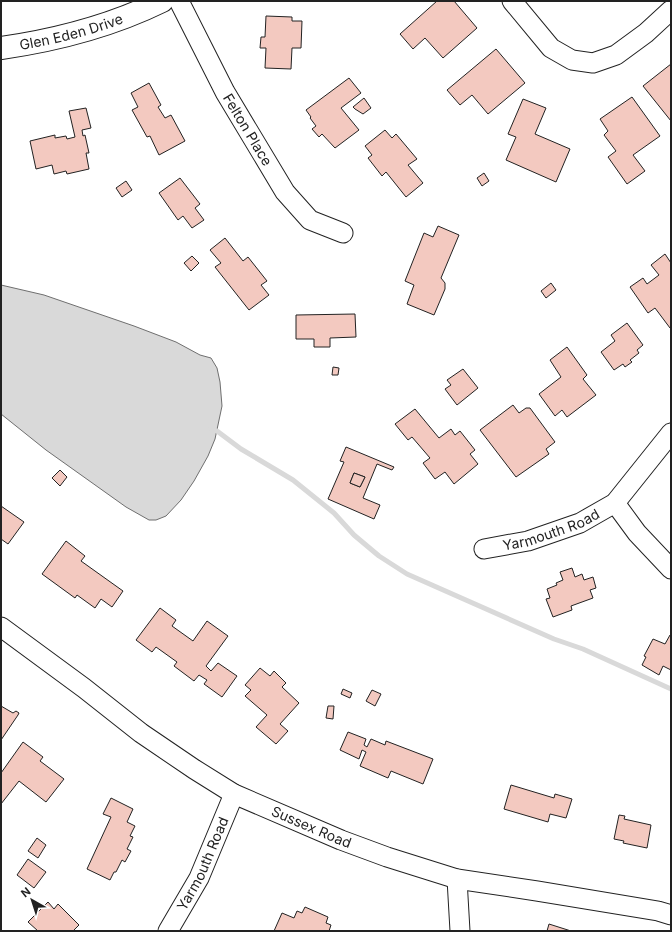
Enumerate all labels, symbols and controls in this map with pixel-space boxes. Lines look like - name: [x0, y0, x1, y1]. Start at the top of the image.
- street label: Glen Eden Drive: [18, 10, 125, 53]
- street label: Felton Place: [220, 90, 276, 169]
- street label: Yarmouth Road: [501, 505, 602, 553]
- street label: Sussex Road: [269, 802, 354, 851]
- street label: Yarmouth Road: [173, 814, 232, 913]
- north arrow: [12, 880, 52, 920]
- text: N: [18, 884, 33, 900]

